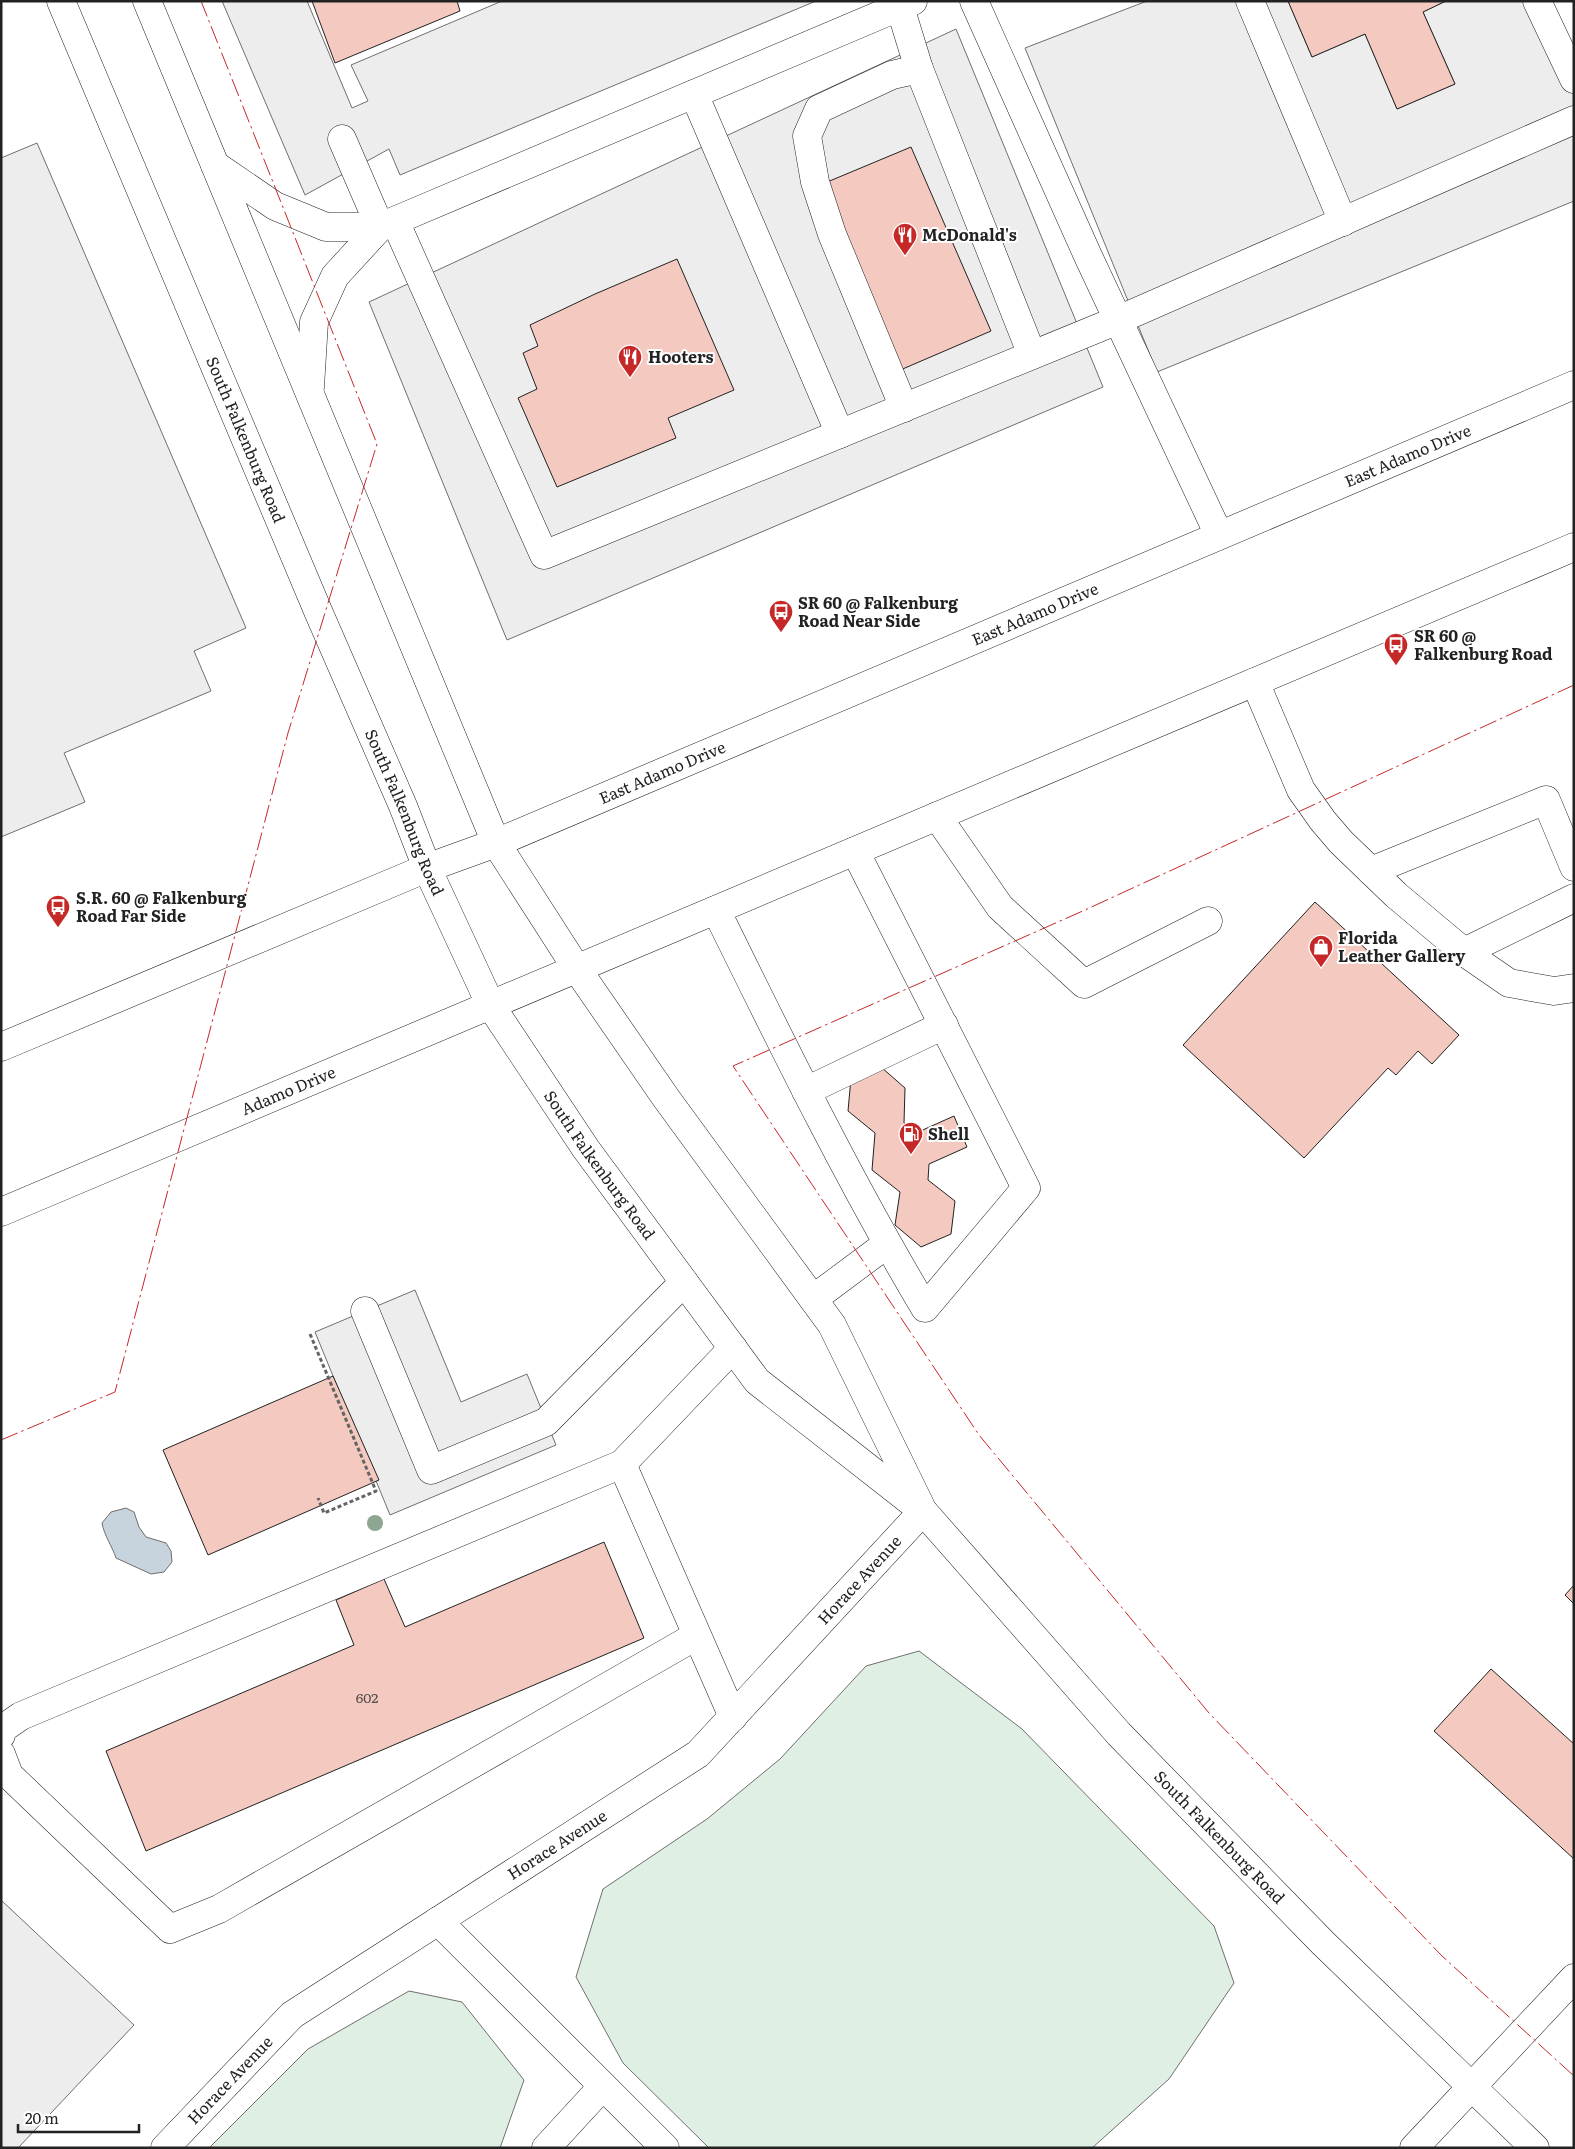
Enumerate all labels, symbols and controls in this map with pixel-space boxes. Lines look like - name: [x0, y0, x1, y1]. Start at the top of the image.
- restaurant icon: McDonald's: [892, 222, 918, 256]
- place label: McDonald's: [922, 222, 1017, 246]
- restaurant icon: Hooters: [617, 344, 643, 378]
- place label: Hooters: [648, 344, 714, 368]
- street label: South Falkenburg Road: [201, 352, 292, 526]
- street label: East Adamo Drive: [1340, 417, 1474, 492]
- street label: East Adamo Drive: [967, 576, 1102, 651]
- place label: SR 60 @ Falkenburg Road Near Side: [798, 590, 958, 632]
- bus stop icon: SR 60 @ Falkenburg Road Near Side: [768, 599, 794, 633]
- place label: SR 60 @ Falkenburg Road: [1414, 623, 1553, 665]
- bus stop icon: SR 60 @ Falkenburg Road: [1383, 632, 1409, 666]
- street label: South Falkenburg Road: [360, 725, 451, 899]
- street label: East Adamo Drive: [595, 734, 729, 809]
- place label: S.R. 60 @ Falkenburg Road Far Side: [76, 885, 247, 927]
- bus stop icon: S.R. 60 @ Falkenburg Road Far Side: [45, 894, 71, 928]
- place label: Florida Leather Gallery: [1338, 925, 1466, 967]
- shop icon: Florida Leather Gallery: [1308, 934, 1334, 968]
- street label: Adamo Drive: [237, 1059, 339, 1120]
- street label: South Falkenburg Road: [539, 1085, 662, 1244]
- fuel station icon: Shell: [898, 1121, 924, 1155]
- place label: Shell: [928, 1121, 970, 1145]
- street label: Horace Avenue: [811, 1529, 906, 1629]
- house number: 602: [356, 1687, 378, 1707]
- street label: South Falkenburg Road: [1150, 1764, 1291, 1909]
- street label: Horace Avenue: [502, 1803, 611, 1885]
- street label: Horace Avenue: [181, 2030, 277, 2129]
- scale bar: [18, 2102, 139, 2134]
- text: 20 m: [25, 2106, 59, 2129]

